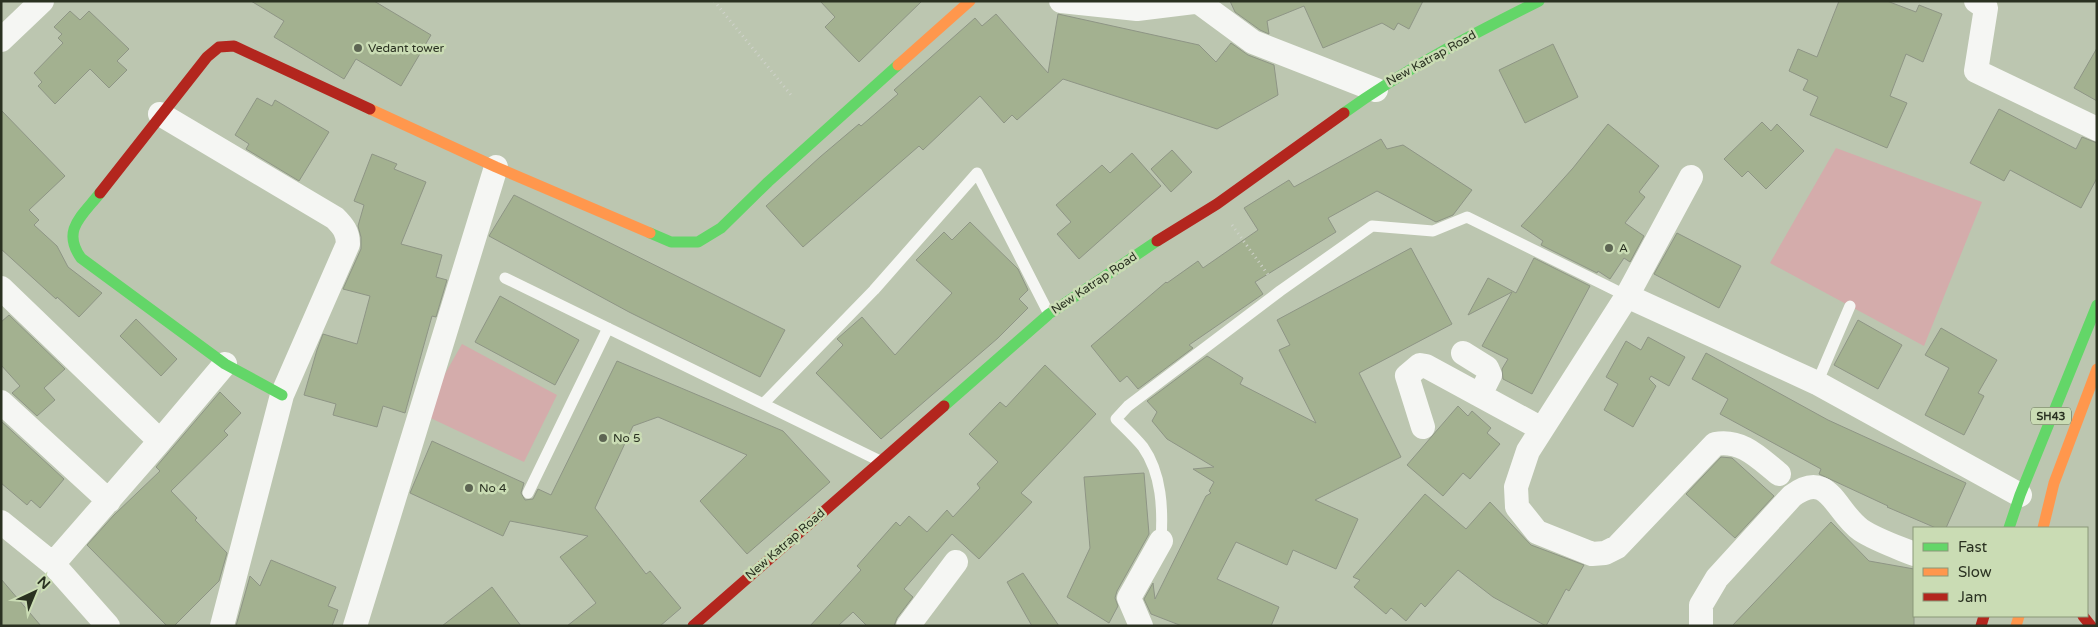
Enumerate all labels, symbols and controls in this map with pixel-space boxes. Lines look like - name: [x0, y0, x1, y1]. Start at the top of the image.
- street label: New Katrap Road: [1384, 28, 1478, 88]
- place label: Vedant tower: [368, 41, 445, 55]
- marker: Vedant tower: [352, 42, 364, 54]
- place label: A: [1619, 241, 1628, 255]
- marker: A: [1603, 242, 1615, 254]
- street label: New Katrap Road: [1049, 249, 1139, 317]
- road number: SH43: [2031, 408, 2071, 424]
- place label: No 5: [613, 431, 640, 445]
- marker: No 5: [597, 432, 609, 444]
- place label: No 4: [479, 481, 507, 495]
- marker: No 4: [463, 482, 475, 494]
- street label: New Katrap Road: [743, 506, 827, 582]
- legend: [1913, 527, 2088, 617]
- text: Fast: [1958, 538, 1988, 556]
- text: Slow: [1958, 563, 1992, 581]
- north arrow: [10, 567, 60, 617]
- text: N: [34, 573, 54, 593]
- text: Jam: [1958, 588, 1987, 606]

